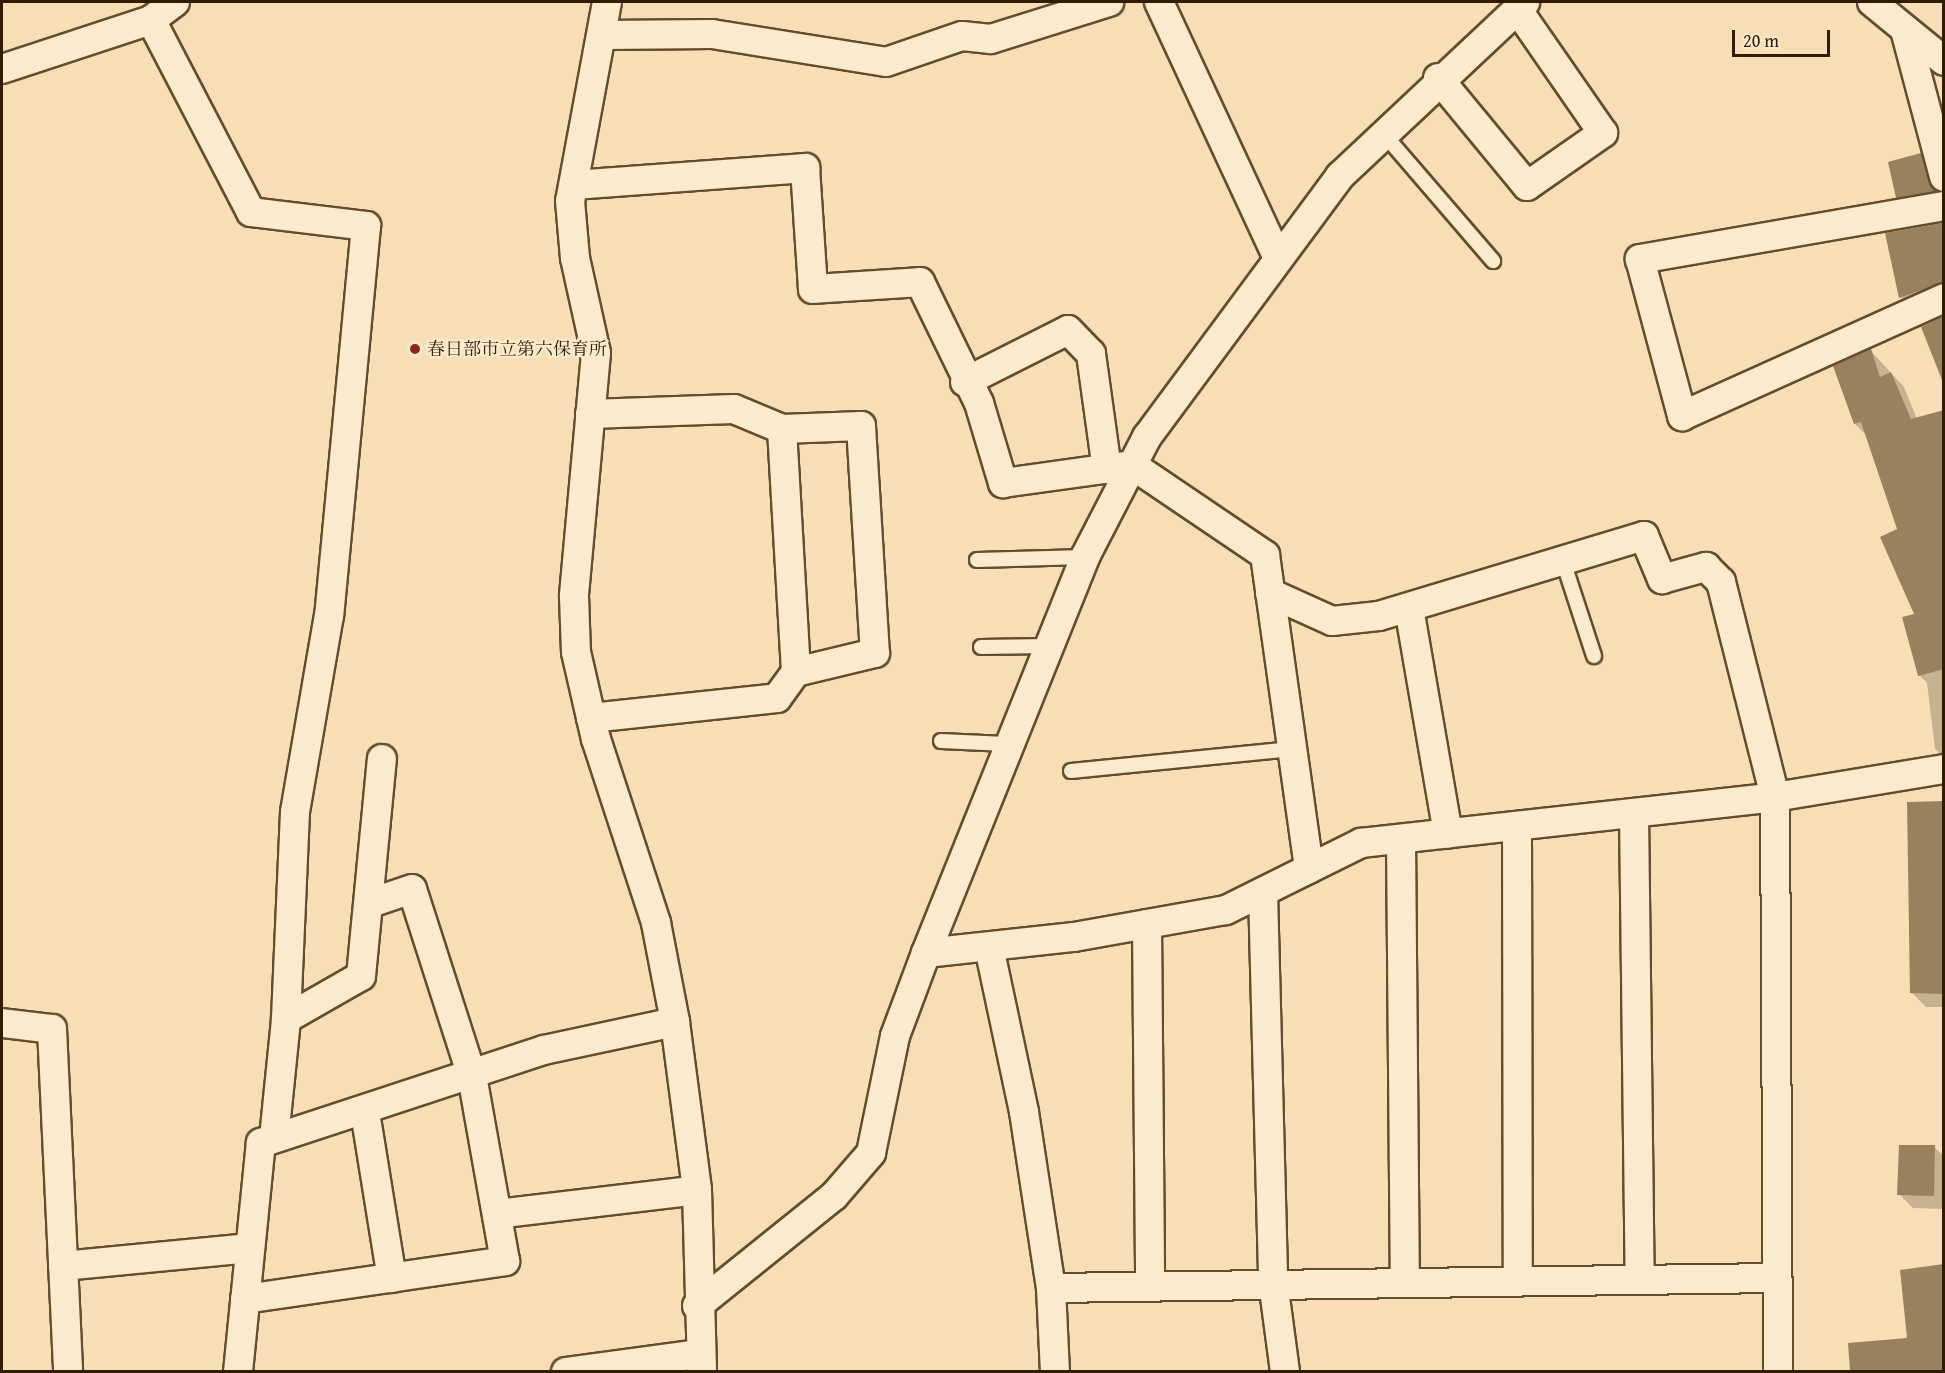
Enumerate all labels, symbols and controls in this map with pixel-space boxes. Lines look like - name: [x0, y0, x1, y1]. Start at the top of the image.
- scale bar: [1735, 18, 1832, 56]
- text: 20 m: [1743, 27, 1779, 54]
- place label: 春日部市立第六保育所: [427, 338, 607, 360]
- marker: 春日部市立第六保育所: [408, 342, 422, 356]

